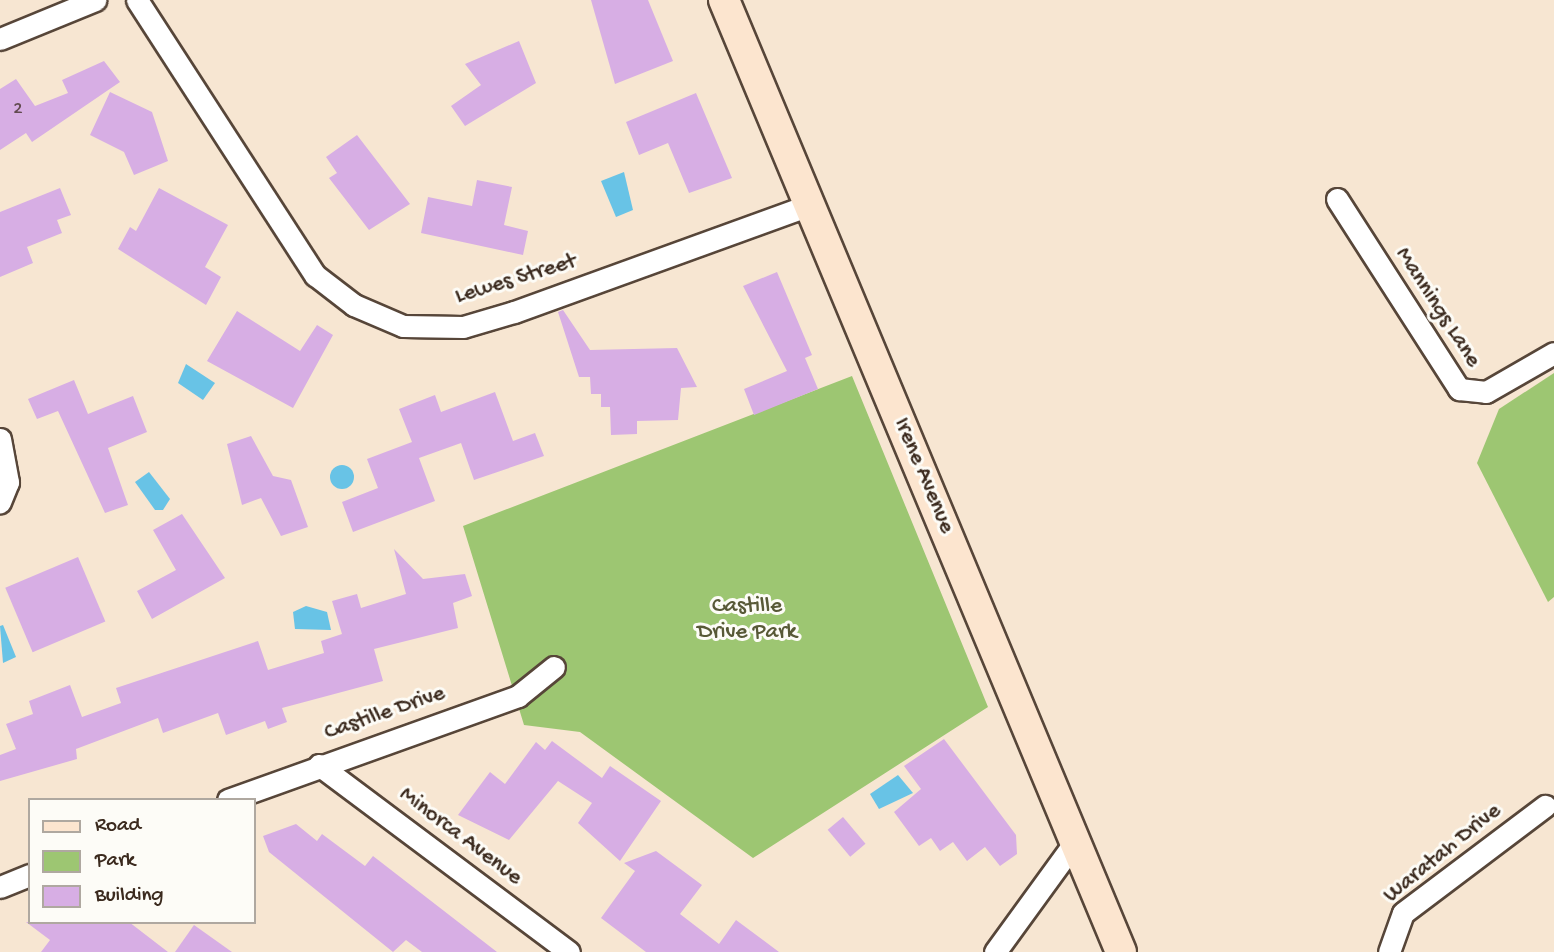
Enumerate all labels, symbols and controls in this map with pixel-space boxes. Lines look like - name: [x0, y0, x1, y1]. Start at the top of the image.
- house number: 2: [13, 99, 23, 121]
- street label: Mannings Lane: [1388, 243, 1486, 373]
- street label: Lewes Street: [452, 248, 580, 312]
- street label: Irene Avenue: [886, 414, 960, 538]
- park label: Castille Drive Park: [697, 593, 797, 647]
- street label: Castille Drive: [321, 680, 449, 748]
- street label: Minorca Avenue: [393, 782, 527, 892]
- legend: [28, 798, 256, 924]
- street label: Waratah Drive: [1379, 798, 1507, 910]
- text: Road: [95, 814, 141, 839]
- text: Park: [95, 849, 135, 874]
- text: Building: [95, 884, 164, 909]

